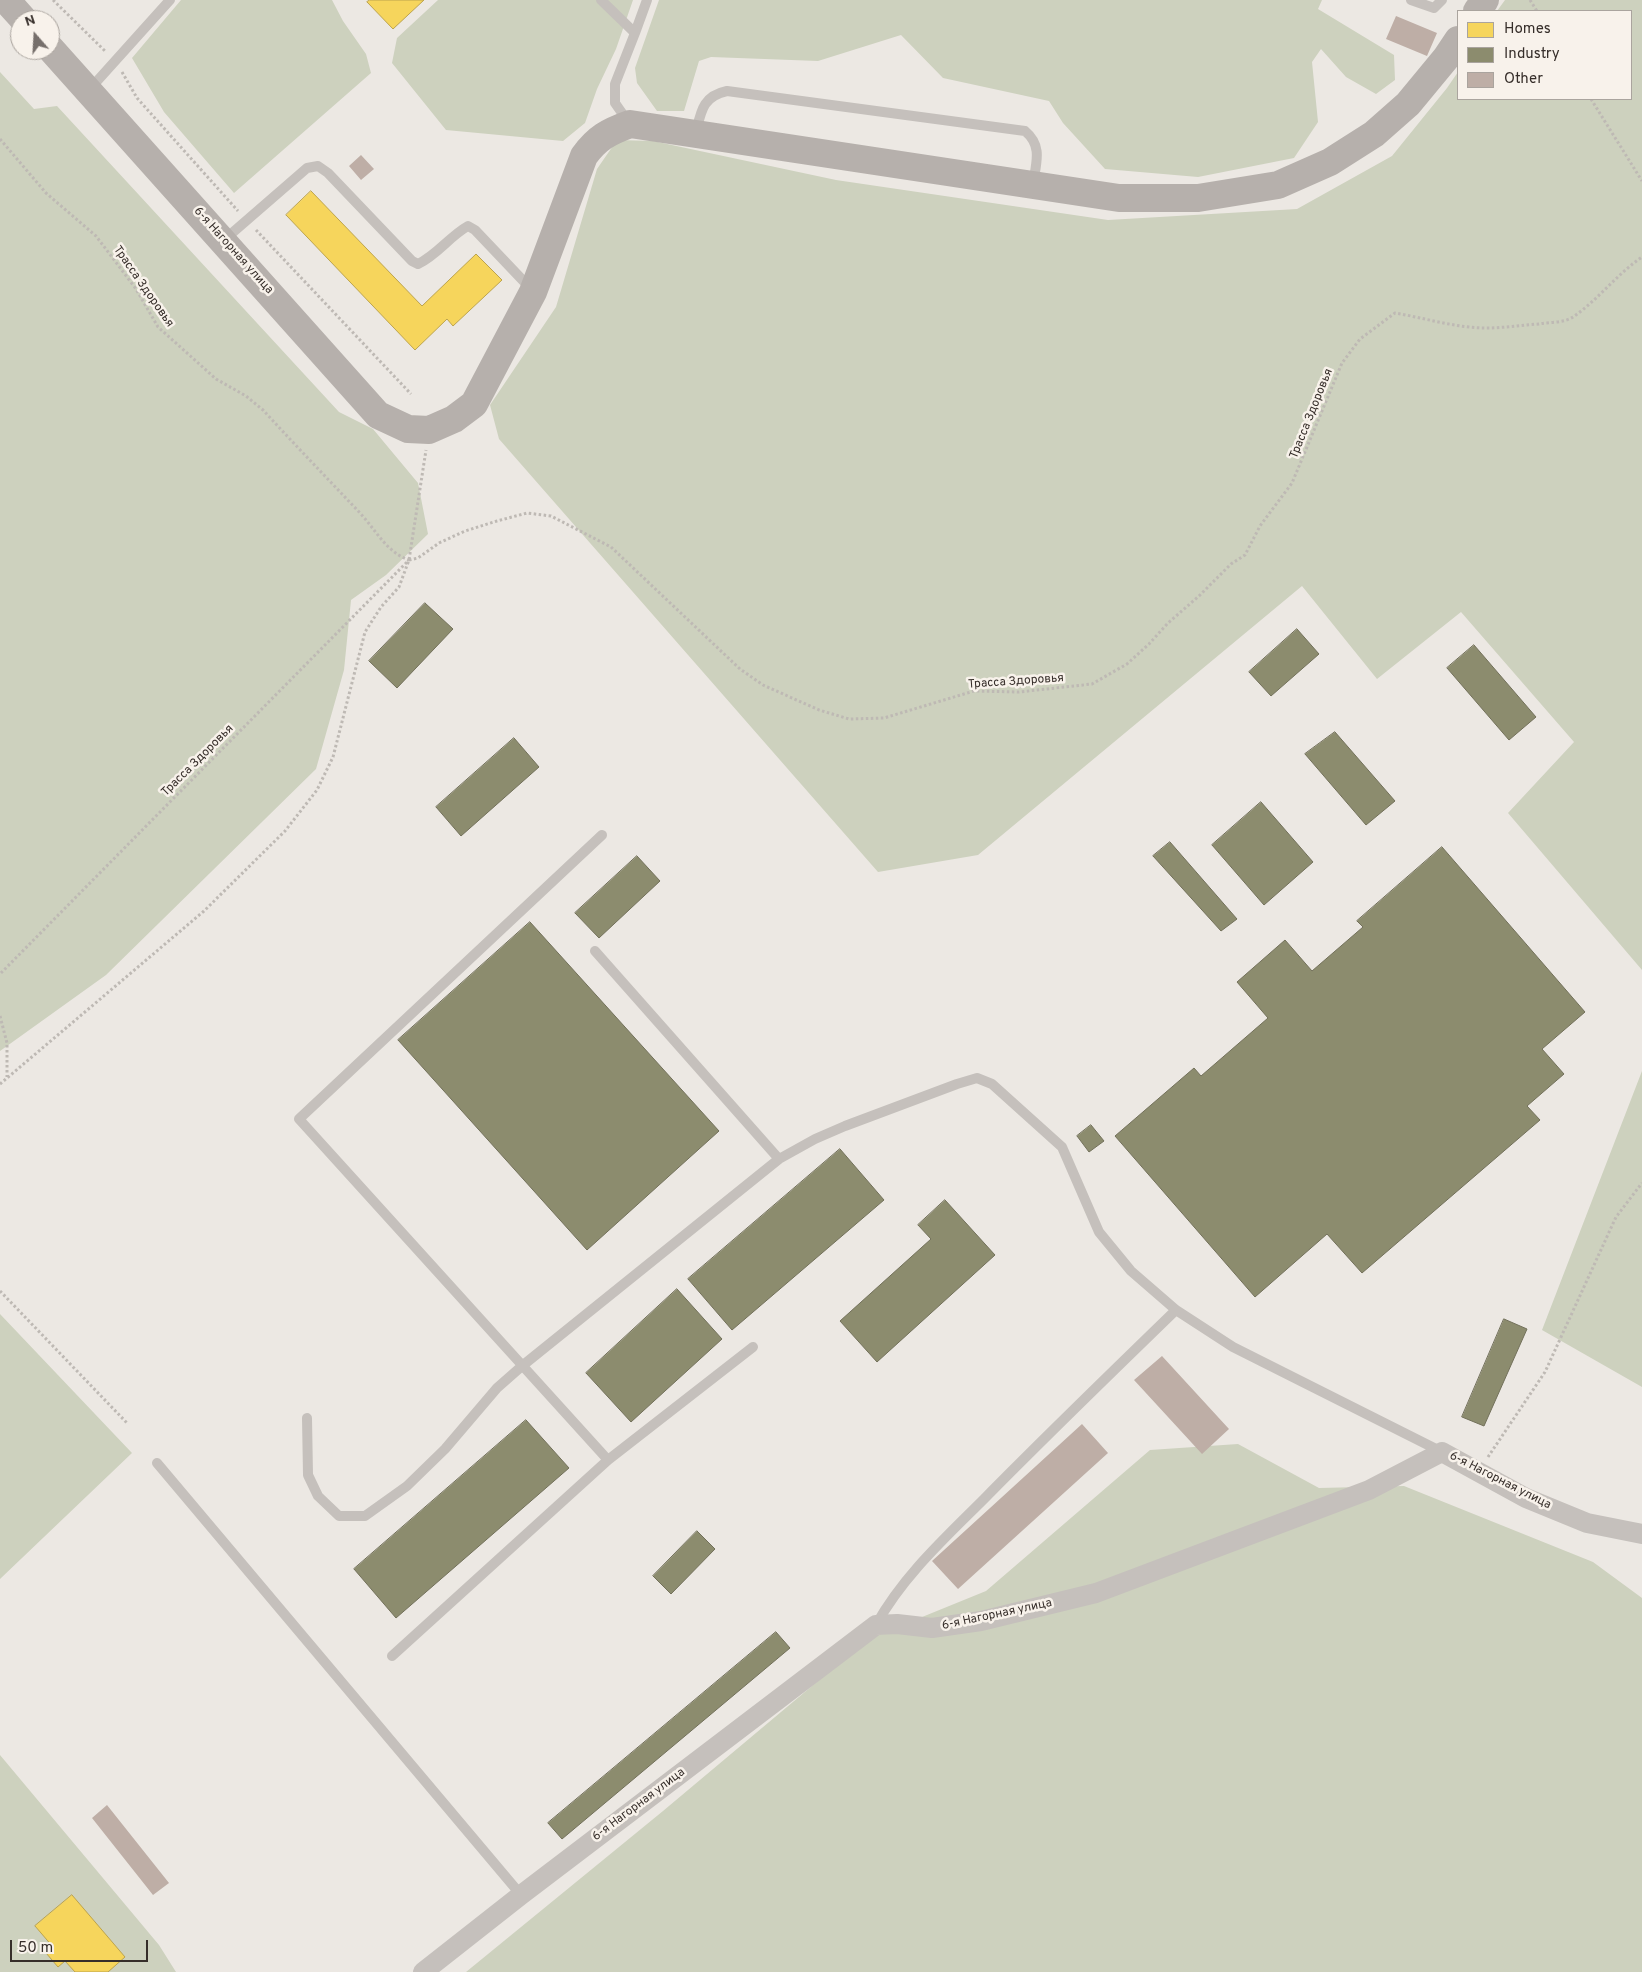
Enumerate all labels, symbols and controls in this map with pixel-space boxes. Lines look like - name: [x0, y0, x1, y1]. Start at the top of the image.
- north arrow: [10, 10, 60, 60]
- legend: [1457, 10, 1632, 100]
- text: N: [23, 12, 38, 31]
- text: Homes: [1504, 20, 1551, 39]
- text: Industry: [1504, 45, 1560, 64]
- text: Other: [1504, 70, 1543, 89]
- street label: 6-я Нагорная улица: [190, 205, 276, 297]
- street label: Трасса Здоровья: [110, 244, 176, 330]
- street label: Трасса Здоровья: [1287, 367, 1337, 461]
- street label: Трасса Здоровья: [968, 671, 1064, 693]
- street label: Трасса Здоровья: [159, 722, 237, 800]
- street label: 6-я Нагорная улица: [1447, 1449, 1553, 1513]
- street label: 6-я Нагорная улица: [941, 1596, 1053, 1634]
- street label: 6-я Нагорная улица: [590, 1766, 688, 1844]
- scale bar: [12, 1930, 150, 1962]
- text: 50 m: [18, 1939, 53, 1958]

